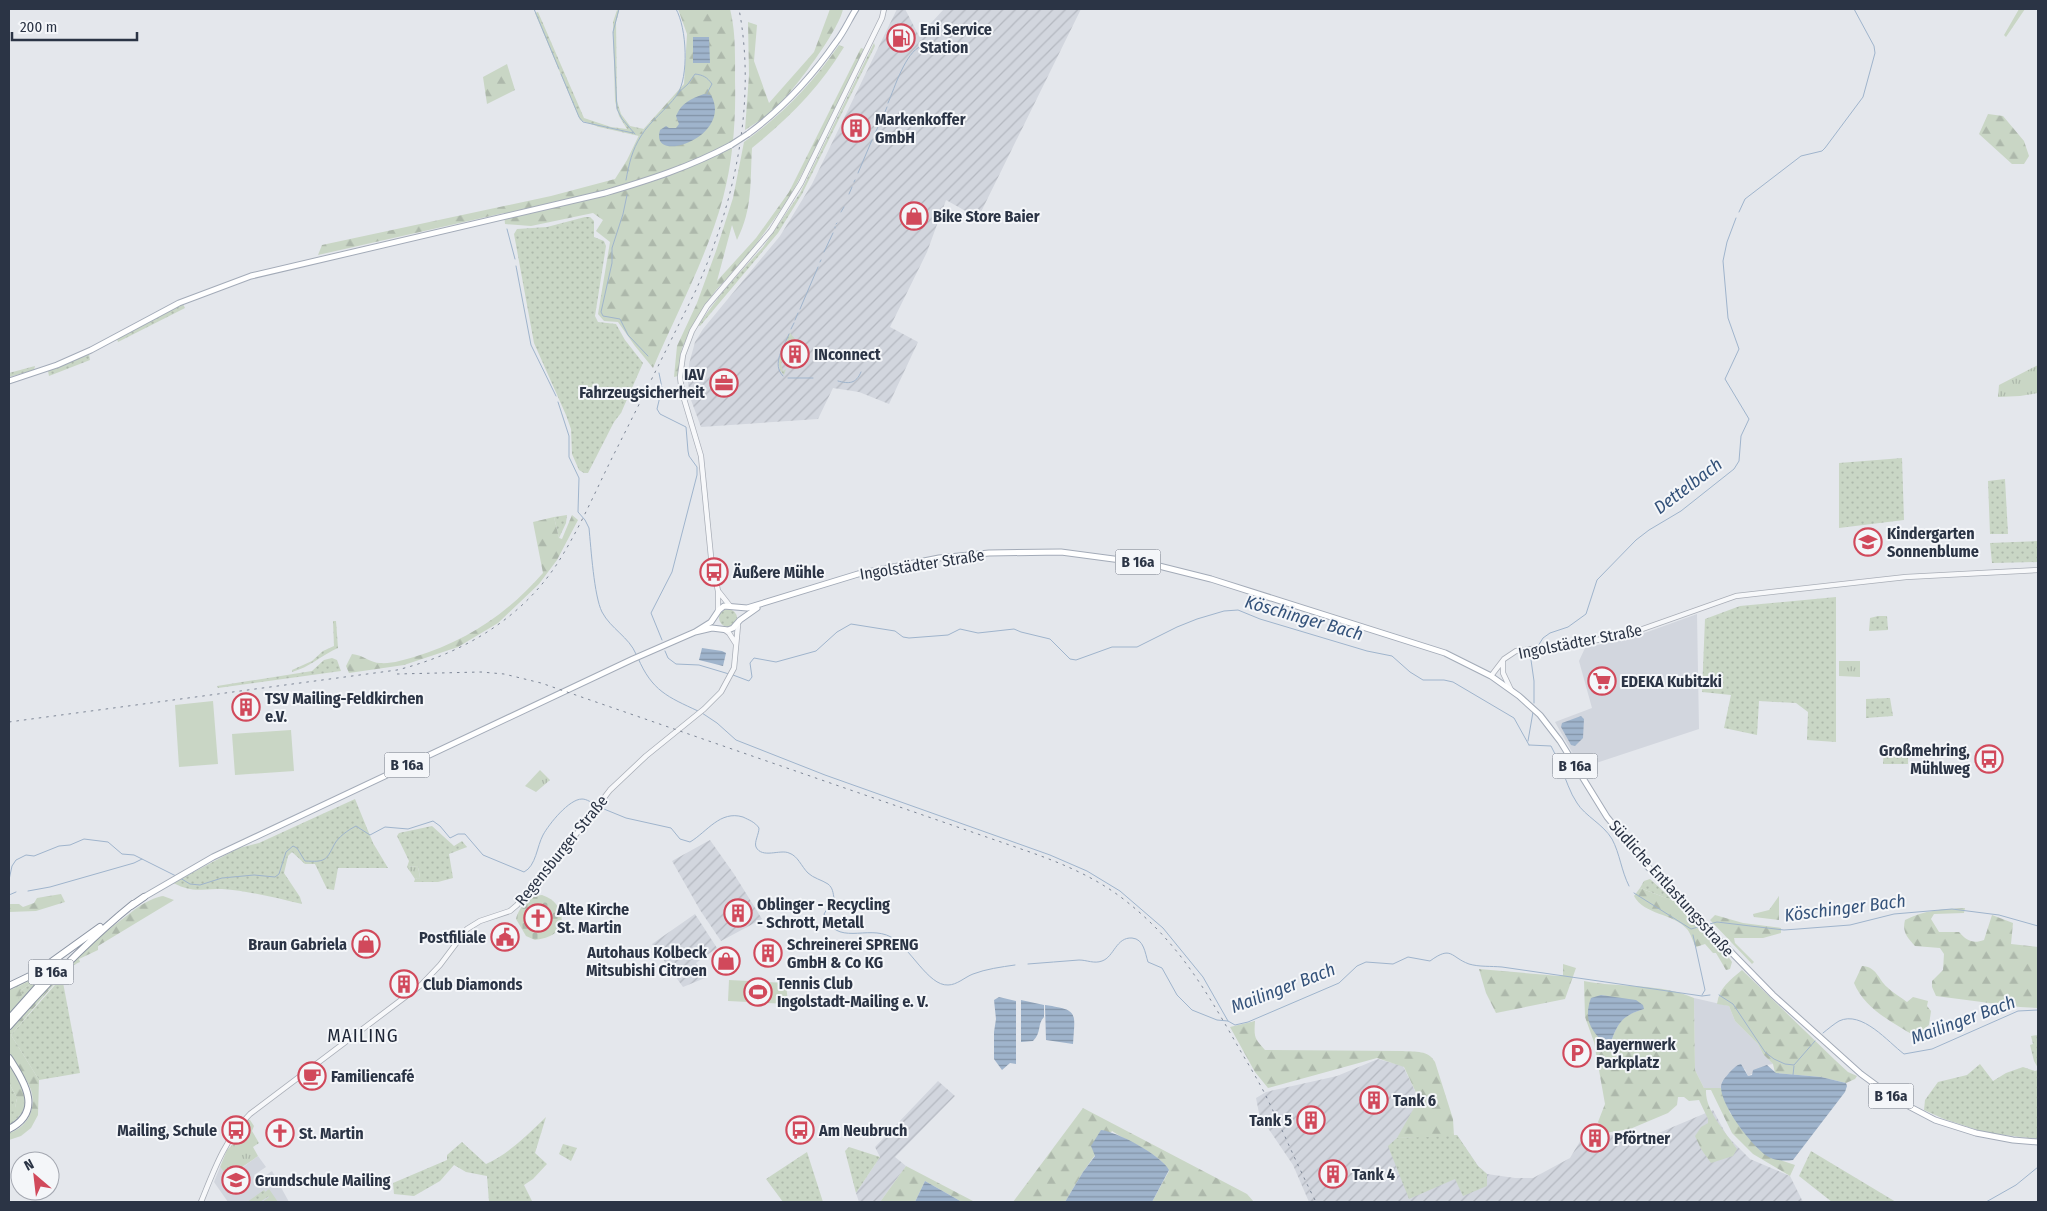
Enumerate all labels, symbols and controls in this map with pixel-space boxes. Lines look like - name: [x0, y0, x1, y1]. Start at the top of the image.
- scale bar: [12, 10, 138, 42]
- text: 200 m: [20, 18, 57, 36]
- place label: Eni Service Station: [920, 20, 992, 57]
- fuel station icon: Eni Service Station: [886, 23, 916, 53]
- place label: Markenkoffer GmbH: [875, 110, 966, 147]
- building icon: Markenkoffer GmbH: [841, 113, 871, 143]
- shop icon: Bike Store Baier: [899, 201, 929, 231]
- place label: Bike Store Baier: [933, 207, 1040, 226]
- building icon: INconnect: [780, 339, 810, 369]
- place label: INconnect: [814, 345, 881, 364]
- place label: IAV Fahrzeugsicherheit: [579, 365, 706, 402]
- office icon: IAV Fahrzeugsicherheit: [709, 368, 739, 398]
- water label: Dettelbach: [1650, 453, 1726, 519]
- place label: Kindergarten Sonnenblume: [1887, 524, 1979, 561]
- school or university icon: Kindergarten Sonnenblume: [1853, 527, 1883, 557]
- street label: Ingolstädter Straße: [859, 545, 986, 584]
- road number: B 16a: [1116, 550, 1160, 574]
- bus stop icon: Äußere Mühle: [699, 557, 729, 587]
- place label: Äußere Mühle: [732, 563, 824, 582]
- water label: Köschinger Bach: [1242, 591, 1366, 645]
- street label: Ingolstädter Straße: [1517, 620, 1644, 663]
- supermarket icon: EDEKA Kubitzki: [1587, 666, 1617, 696]
- place label: EDEKA Kubitzki: [1621, 672, 1722, 691]
- place label: TSV Mailing-Feldkirchen e.V.: [265, 689, 424, 726]
- building icon: TSV Mailing-Feldkirchen e.V.: [231, 692, 261, 722]
- place label: Großmehring, Mühlweg: [1879, 741, 1970, 778]
- bus stop icon: Großmehring, Mühlweg: [1974, 744, 2004, 774]
- road number: B 16a: [384, 752, 430, 778]
- road number: B 16a: [1552, 754, 1598, 778]
- street label: Regensburger Straße: [511, 791, 612, 909]
- street label: Südliche Entlastungsstraße: [1605, 816, 1738, 961]
- water label: Köschinger Bach: [1783, 890, 1907, 926]
- place label: Oblinger - Recycling - Schrott, Metall: [757, 895, 890, 932]
- building icon: Oblinger - Recycling - Schrott, Metall: [723, 898, 753, 928]
- place label: Alte Kirche St. Martin: [556, 900, 629, 937]
- church icon: Alte Kirche St. Martin: [523, 903, 553, 933]
- public building icon: Postfiliale: [490, 922, 520, 952]
- place label: Postfiliale: [419, 928, 486, 947]
- shop icon: Braun Gabriela: [351, 929, 381, 959]
- place label: Braun Gabriela: [248, 935, 347, 954]
- place label: Schreinerei SPRENG GmbH & Co KG: [787, 935, 918, 972]
- building icon: Schreinerei SPRENG GmbH & Co KG: [753, 938, 783, 968]
- place label: Autohaus Kolbeck Mitsubishi Citroen: [586, 943, 708, 980]
- shop icon: Autohaus Kolbeck Mitsubishi Citroen: [711, 946, 741, 976]
- water label: Mailinger Bach: [1228, 958, 1338, 1018]
- road number: B 16a: [28, 960, 74, 984]
- building icon: Club Diamonds: [389, 969, 419, 999]
- place label: Tennis Club Ingolstadt-Mailing e. V.: [777, 974, 929, 1011]
- place label: Club Diamonds: [423, 975, 522, 994]
- sports icon: Tennis Club Ingolstadt-Mailing e. V.: [743, 977, 773, 1007]
- water label: Mailinger Bach: [1908, 991, 2018, 1049]
- district label: MAILING: [327, 1024, 399, 1047]
- place label: Bayernwerk Parkplatz: [1596, 1035, 1676, 1072]
- parking icon: Bayernwerk Parkplatz: [1562, 1038, 1592, 1068]
- cafe icon: Familiencafé: [297, 1061, 327, 1091]
- place label: Familiencafé: [331, 1067, 414, 1086]
- road number: B 16a: [1868, 1084, 1914, 1108]
- building icon: Tank 6: [1359, 1085, 1389, 1115]
- place label: Tank 6: [1393, 1091, 1436, 1110]
- building icon: Tank 5: [1296, 1105, 1326, 1135]
- place label: Tank 5: [1249, 1111, 1292, 1130]
- bus stop icon: Mailing, Schule: [221, 1115, 251, 1145]
- bus stop icon: Am Neubruch: [785, 1115, 815, 1145]
- church icon: St. Martin: [265, 1118, 295, 1148]
- place label: Mailing, Schule: [117, 1121, 217, 1140]
- place label: Am Neubruch: [818, 1121, 907, 1140]
- building icon: Pförtner: [1580, 1123, 1610, 1153]
- place label: St. Martin: [299, 1124, 364, 1143]
- place label: Pförtner: [1614, 1129, 1670, 1148]
- north arrow: [10, 1151, 60, 1201]
- text: N: [21, 1155, 37, 1174]
- building icon: Tank 4: [1318, 1159, 1348, 1189]
- school or university icon: Grundschule Mailing: [221, 1165, 251, 1195]
- place label: Tank 4: [1352, 1165, 1395, 1184]
- place label: Grundschule Mailing: [255, 1171, 391, 1190]

